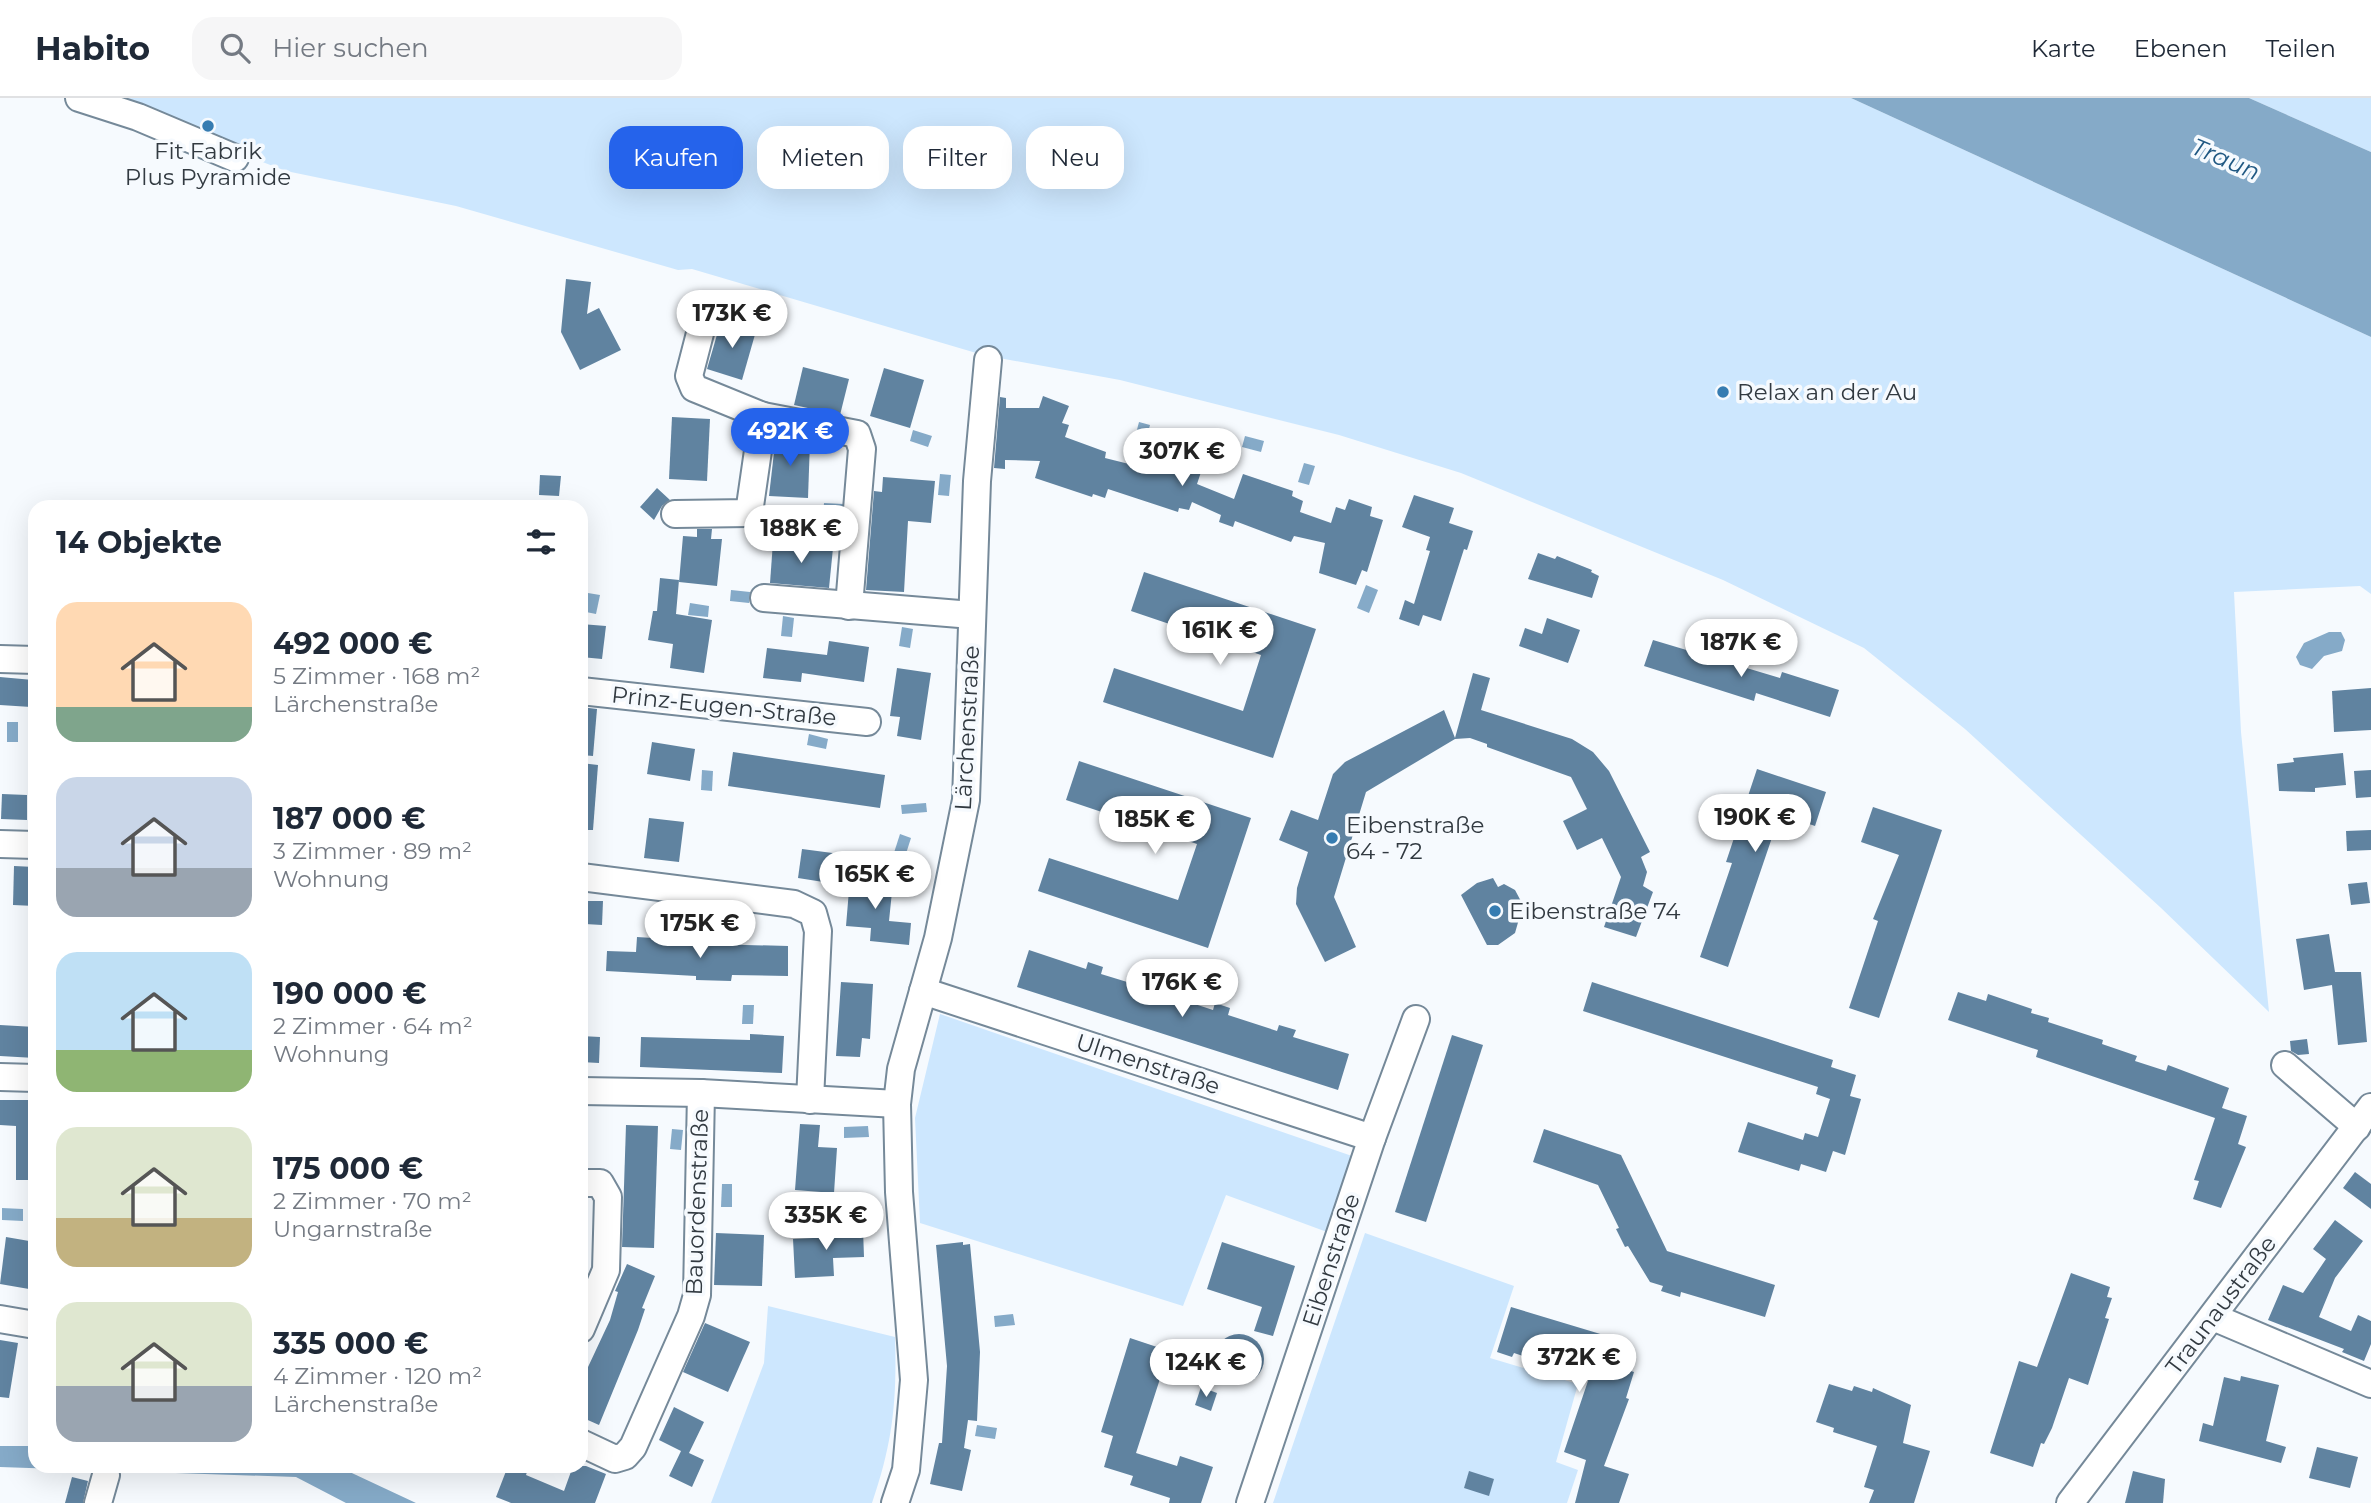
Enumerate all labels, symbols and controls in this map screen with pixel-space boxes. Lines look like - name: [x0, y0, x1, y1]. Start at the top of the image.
- search box: [192, 17, 682, 80]
- text: Habito: [35, 28, 150, 68]
- icon: search: [216, 29, 254, 67]
- text: Hier suchen: [272, 32, 429, 64]
- text: Karte: [2031, 34, 2096, 63]
- text: Ebenen: [2134, 34, 2227, 63]
- text: Teilen: [2265, 34, 2336, 63]
- marker: Fit Fabrik Plus Pyramide: [200, 118, 216, 134]
- chip: Kaufen: [609, 126, 743, 189]
- chip: Mieten: [757, 126, 889, 189]
- chip: Filter: [903, 126, 1012, 189]
- chip: Neu: [1026, 126, 1124, 189]
- water label: Traun: [2187, 132, 2265, 186]
- place label: Fit Fabrik Plus Pyramide: [125, 137, 291, 191]
- pin: 173K €: [675, 290, 789, 350]
- text: 173K €: [693, 299, 771, 327]
- place label: Relax an der Au: [1737, 378, 1917, 406]
- marker: Relax an der Au: [1715, 384, 1731, 400]
- pin: 492K €: [733, 408, 847, 468]
- text: 492K €: [747, 417, 833, 445]
- pin: 307K €: [1125, 428, 1239, 488]
- text: 307K €: [1139, 437, 1225, 465]
- pin: 188K €: [744, 505, 858, 565]
- text: 188K €: [760, 514, 842, 542]
- icon: filters: [522, 523, 560, 561]
- text: 14 Objekte: [56, 524, 222, 561]
- pin: 161K €: [1163, 608, 1277, 667]
- text: 161K €: [1183, 616, 1257, 644]
- pin: 187K €: [1684, 620, 1798, 679]
- text: 492 000 €: [273, 625, 433, 662]
- text: 187K €: [1701, 628, 1781, 656]
- icon: home: [112, 630, 196, 714]
- street label: Lärchenstraße: [949, 645, 985, 811]
- text: 5 Zimmer · 168 m²: [273, 662, 480, 690]
- street label: Prinz-Eugen-Straße: [610, 680, 838, 732]
- text: Lärchenstraße: [273, 690, 438, 718]
- pin: 190K €: [1698, 794, 1812, 854]
- pin: 185K €: [1098, 796, 1212, 856]
- text: 187 000 €: [273, 800, 426, 837]
- text: 190K €: [1714, 803, 1796, 831]
- icon: home: [112, 805, 196, 889]
- text: 185K €: [1115, 805, 1195, 833]
- place label: Eibenstraße 64 - 72: [1346, 811, 1484, 865]
- marker: Eibenstraße 64 - 72: [1324, 830, 1340, 846]
- text: 3 Zimmer · 89 m²: [273, 837, 472, 865]
- pin: 165K €: [818, 852, 932, 911]
- text: 165K €: [835, 860, 915, 888]
- text: Wohnung: [273, 865, 390, 893]
- place label: Eibenstraße 74: [1509, 897, 1681, 925]
- pin: 175K €: [643, 900, 757, 960]
- marker: Eibenstraße 74: [1487, 903, 1503, 919]
- text: 175K €: [661, 909, 739, 937]
- pin: 176K €: [1125, 960, 1239, 1019]
- text: 176K €: [1142, 968, 1222, 996]
- text: 190 000 €: [273, 975, 427, 1012]
- icon: home: [112, 980, 196, 1064]
- text: 2 Zimmer · 64 m²: [273, 1012, 473, 1040]
- street label: Ulmenstraße: [1072, 1028, 1224, 1100]
- text: Wohnung: [273, 1040, 390, 1068]
- street label: Bauordenstraße: [680, 1108, 714, 1296]
- text: 175 000 €: [273, 1150, 423, 1187]
- icon: home: [112, 1155, 196, 1239]
- text: 2 Zimmer · 70 m²: [273, 1187, 472, 1215]
- street label: Eibenstraße: [1296, 1190, 1366, 1330]
- pin: 335K €: [769, 1192, 883, 1252]
- text: 335K €: [785, 1201, 867, 1229]
- text: Ungarnstraße: [273, 1215, 432, 1243]
- street label: Traunaustraße: [2160, 1230, 2282, 1380]
- text: 335 000 €: [273, 1325, 428, 1362]
- icon: home: [112, 1330, 196, 1414]
- pin: 372K €: [1522, 1334, 1636, 1394]
- pin: 124K €: [1149, 1340, 1263, 1399]
- text: 372K €: [1537, 1343, 1621, 1371]
- text: 124K €: [1166, 1348, 1246, 1376]
- text: 4 Zimmer · 120 m²: [273, 1362, 482, 1390]
- text: Lärchenstraße: [273, 1390, 438, 1418]

